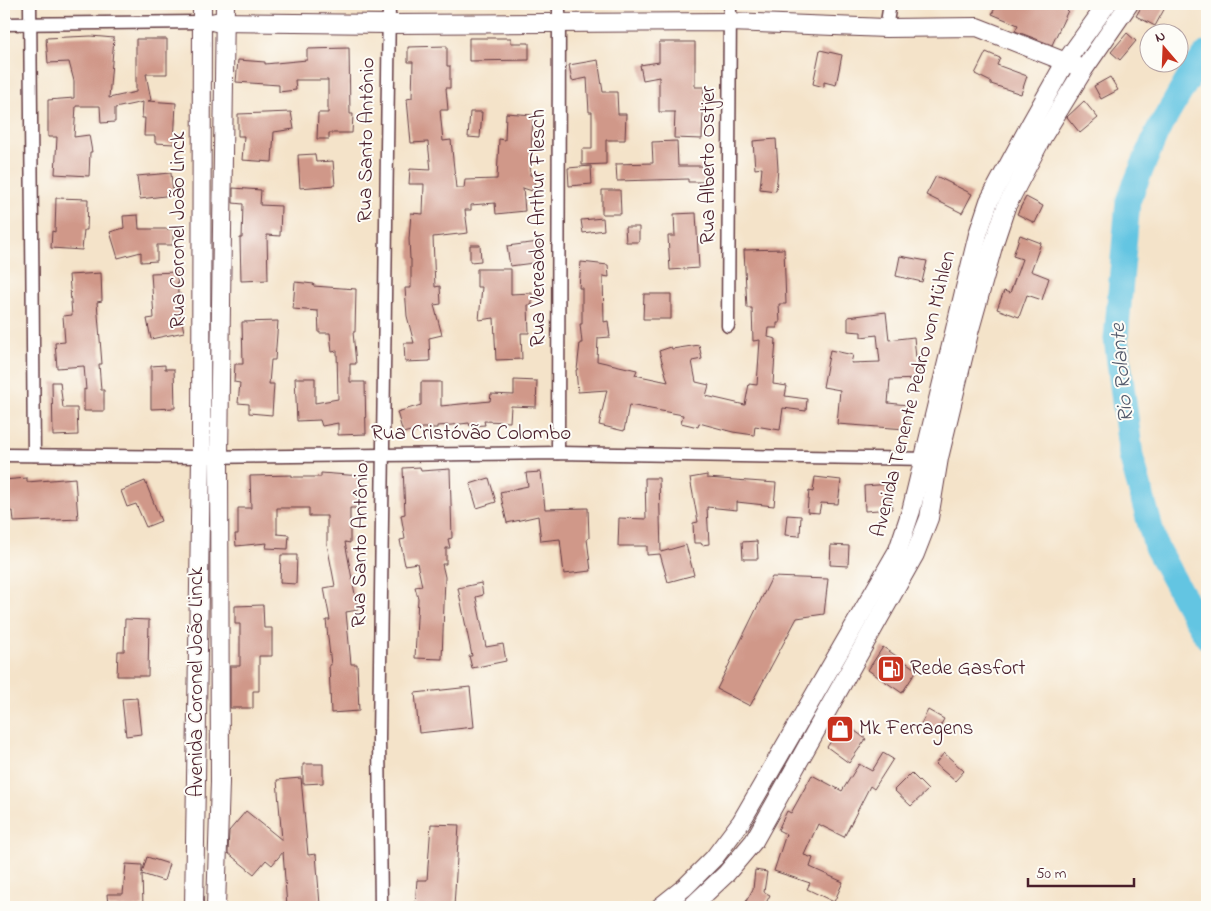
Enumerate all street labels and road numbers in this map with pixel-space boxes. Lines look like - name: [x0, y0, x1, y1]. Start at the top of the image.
- street label: Rua Santo Antônio: [351, 57, 383, 223]
- street label: Rua Alberto Ostjer: [694, 85, 724, 244]
- street label: Rua Vereador Arthur Flesch: [524, 109, 554, 347]
- street label: Rua Coronel João Linck: [164, 131, 194, 328]
- street label: Avenida Tenente Pedro von Mühlen: [864, 248, 964, 540]
- street label: Rua Cristóvão Colombo: [371, 419, 571, 449]
- street label: Rua Santo Antônio: [345, 462, 377, 628]
- street label: Avenida Coronel João Linck: [182, 566, 212, 797]

